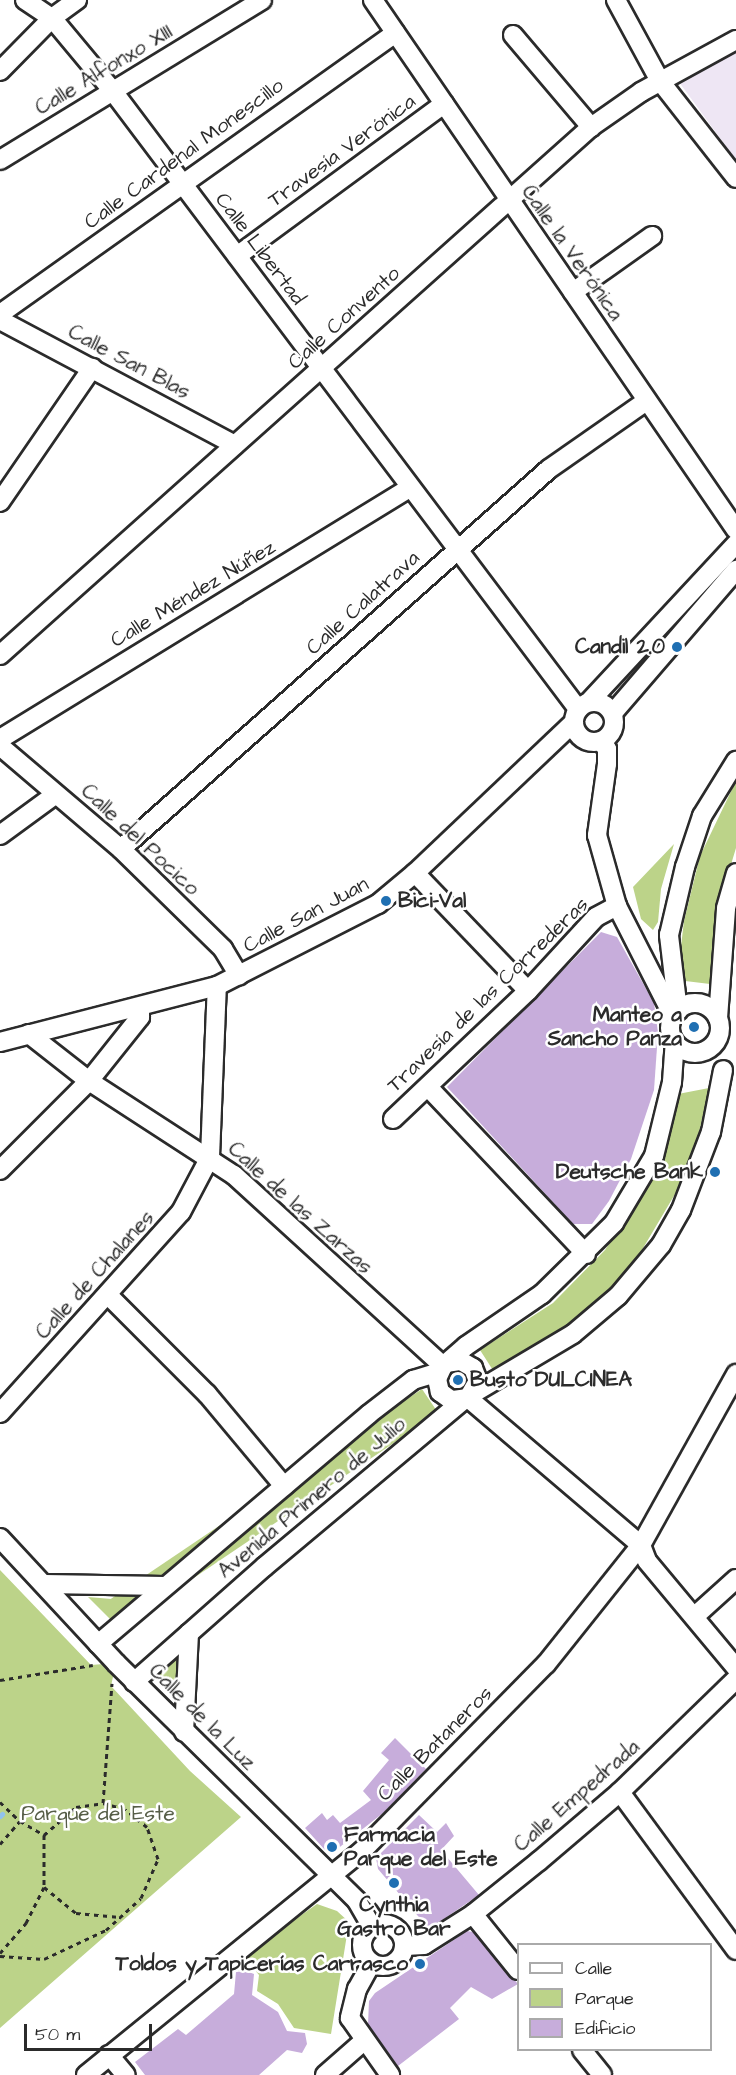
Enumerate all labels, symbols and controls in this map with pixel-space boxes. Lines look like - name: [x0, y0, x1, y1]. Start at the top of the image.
- street label: Calle Alfonxo XIII: [31, 19, 177, 121]
- street label: Calle Cardenal Monescillo: [79, 73, 289, 235]
- street label: Travesía Verónica: [263, 89, 421, 213]
- street label: Calle la Verónica: [516, 180, 628, 326]
- street label: Calle Libertad: [210, 188, 310, 310]
- street label: Calle Convento: [283, 261, 405, 375]
- street label: Calle San Blas: [64, 319, 194, 405]
- street label: Calle Méndez Núñez: [106, 535, 280, 653]
- street label: Calle Calatrava: [301, 546, 425, 660]
- place label: Candil 2.0: [575, 634, 665, 660]
- marker: Candil 2.0: [670, 640, 684, 654]
- street label: Calle del Pocico: [76, 779, 204, 901]
- street label: Calle San Juan: [239, 871, 373, 959]
- place label: Bici-Val: [398, 888, 466, 914]
- street label: Travesía de las Correderas: [382, 892, 594, 1098]
- marker: Bici-Val: [379, 894, 393, 908]
- place label: Manteo a Sancho Panza: [548, 1002, 682, 1052]
- marker: Manteo a Sancho Panza: [687, 1020, 701, 1034]
- street label: Calle de las Zarzas: [223, 1136, 377, 1280]
- place label: Deutsche Bank: [556, 1159, 703, 1185]
- marker: Deutsche Bank: [708, 1165, 722, 1179]
- street label: Calle de Chalanes: [30, 1205, 160, 1345]
- place label: Busto DULCINEA: [470, 1367, 632, 1393]
- marker: Busto DULCINEA: [451, 1373, 465, 1387]
- street label: Avenida Primero de Julio: [213, 1412, 411, 1584]
- street label: Calle de la Luz: [143, 1658, 261, 1776]
- street label: Calle Bataneros: [372, 1681, 498, 1807]
- street label: Calle Empedrada: [509, 1735, 645, 1857]
- park label: Parque del Este: [21, 1801, 175, 1827]
- place label: Farmacia Parque del Este: [344, 1822, 498, 1872]
- marker: Farmacia Parque del Este: [325, 1840, 339, 1854]
- marker: Cynthia Gastro Bar: [387, 1876, 401, 1890]
- place label: Cynthia Gastro Bar: [337, 1892, 451, 1942]
- legend: [517, 1943, 712, 2051]
- place label: Toldos y Tapicerías Carrasco: [116, 1951, 408, 1977]
- text: Calle: [575, 1956, 612, 1981]
- marker: Toldos y Tapicerías Carrasco: [413, 1957, 427, 1971]
- text: Parque: [575, 1986, 634, 2011]
- scale bar: [27, 2012, 154, 2050]
- text: Edificio: [575, 2016, 635, 2041]
- text: 50 m: [35, 2022, 80, 2047]

